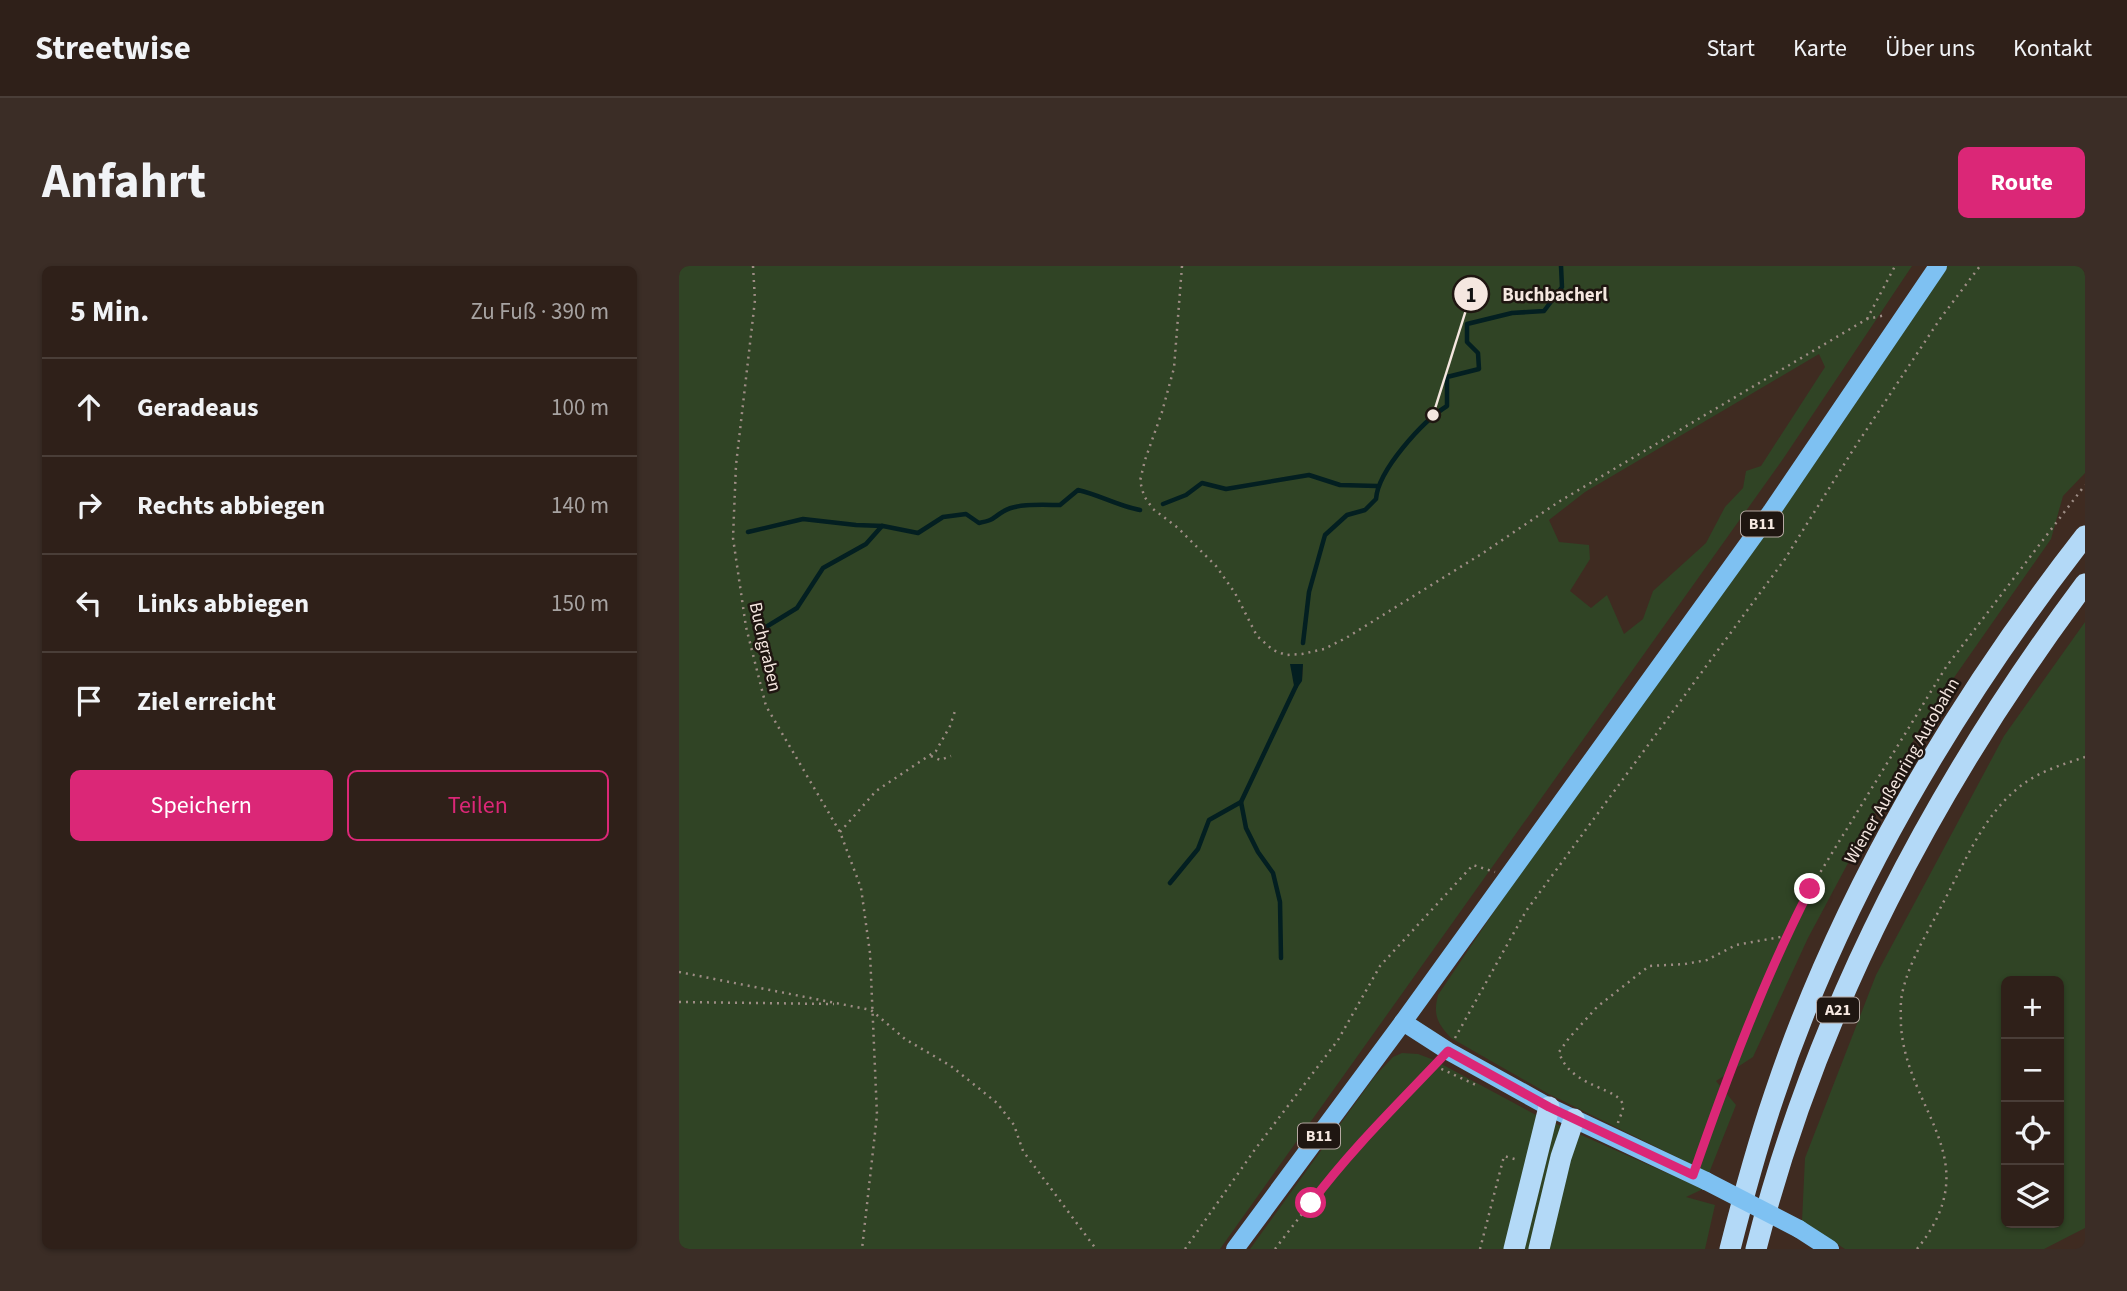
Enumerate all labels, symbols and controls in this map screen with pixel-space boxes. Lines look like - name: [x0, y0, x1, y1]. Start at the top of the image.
- text: Streetwise: [35, 25, 191, 72]
- text: Start: [1707, 31, 1755, 66]
- text: Karte: [1793, 31, 1847, 66]
- text: Über uns: [1885, 31, 1975, 66]
- text: Kontakt: [2013, 31, 2092, 66]
- text: Anfahrt: [42, 147, 206, 217]
- button: Route: [1958, 147, 2085, 218]
- callout: Buchbacherl: [1453, 274, 1622, 314]
- text: 1: [1465, 280, 1477, 310]
- text: Buchbacherl: [1502, 282, 1608, 309]
- text: 5 Min.: [70, 290, 149, 333]
- text: Zu Fuß · 390 m: [470, 295, 609, 328]
- icon: ahead: [70, 388, 108, 426]
- text: Geradeaus: [137, 389, 258, 426]
- text: 100 m: [551, 391, 609, 424]
- icon: right: [70, 486, 108, 524]
- text: Rechts abbiegen: [137, 487, 325, 524]
- text: 140 m: [551, 489, 609, 522]
- road number: B11: [1741, 512, 1783, 536]
- icon: left: [70, 584, 108, 622]
- text: Links abbiegen: [137, 585, 309, 622]
- text: 150 m: [551, 587, 609, 620]
- street label: Buchgraben: [743, 600, 787, 694]
- street label: Wiener Außenring Autobahn: [1838, 673, 1966, 869]
- icon: arrive: [70, 682, 108, 720]
- text: Ziel erreicht: [137, 683, 276, 720]
- button: Speichern: [70, 770, 333, 841]
- button: Teilen: [347, 770, 609, 841]
- route end: [1794, 873, 1825, 904]
- map controls: [2001, 976, 2064, 1228]
- button: +: [2001, 976, 2064, 1039]
- road number: A21: [1817, 998, 1859, 1023]
- button: −: [2001, 1039, 2064, 1102]
- button: locate: [2001, 1102, 2064, 1165]
- road number: B11: [1298, 1124, 1340, 1149]
- button: layers: [2001, 1165, 2064, 1228]
- route start: [1295, 1187, 1326, 1218]

